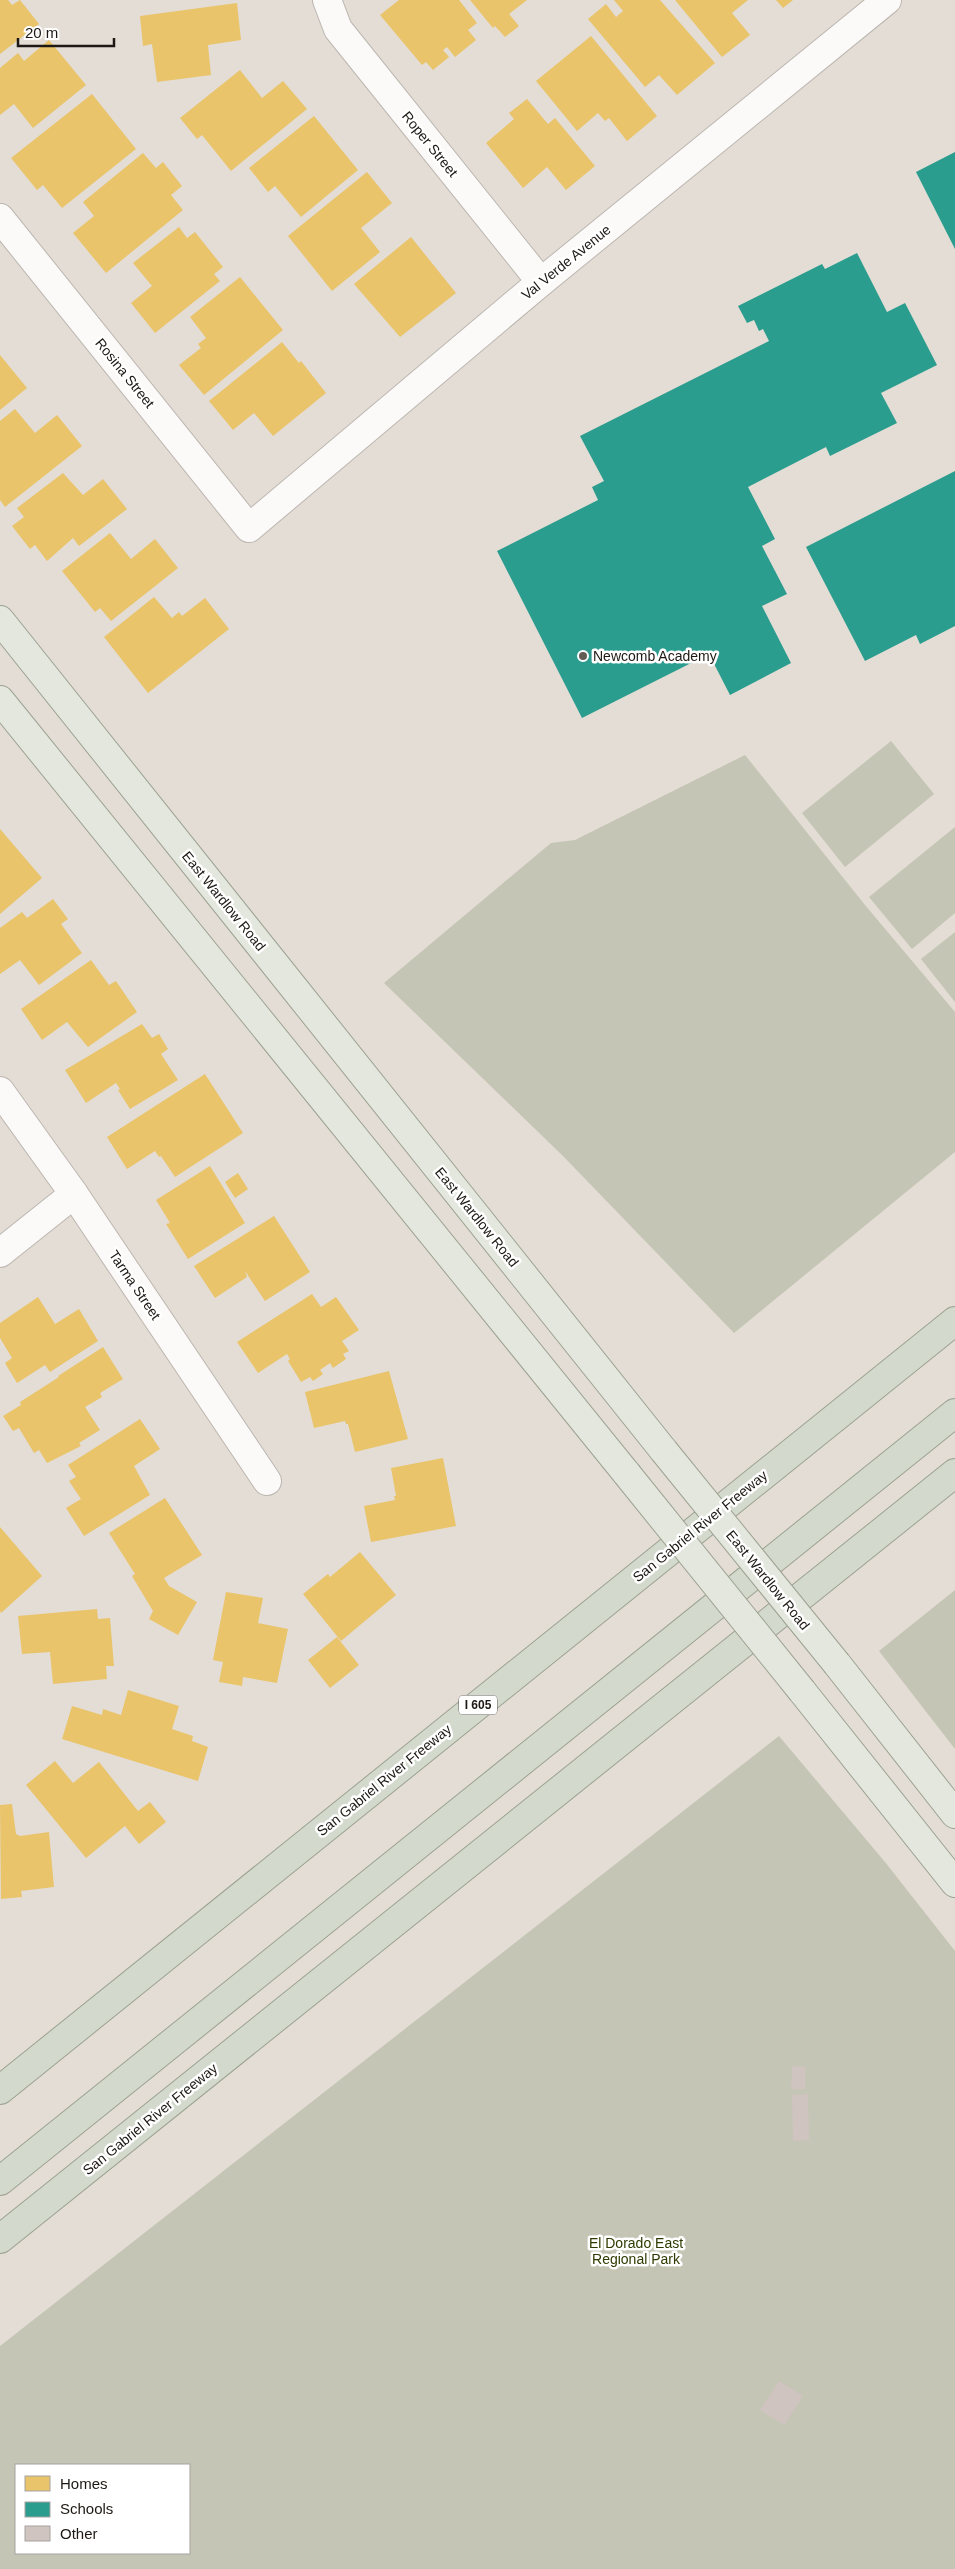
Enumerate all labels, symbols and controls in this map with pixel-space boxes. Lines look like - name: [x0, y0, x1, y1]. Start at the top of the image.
- scale bar: [18, 15, 114, 47]
- text: 20 m: [25, 24, 58, 41]
- street label: Roper Street: [399, 108, 461, 180]
- street label: Val Verde Avenue: [518, 221, 614, 303]
- street label: Rosina Street: [92, 335, 158, 411]
- place label: Newcomb Academy: [593, 648, 717, 664]
- marker: Newcomb Academy: [577, 650, 589, 662]
- street label: East Wardlow Road: [179, 848, 269, 954]
- street label: East Wardlow Road: [432, 1164, 522, 1270]
- street label: Tarma Street: [106, 1247, 164, 1323]
- street label: San Gabriel River Freeway: [630, 1467, 770, 1585]
- street label: East Wardlow Road: [723, 1527, 813, 1633]
- road number: I 605: [459, 1696, 497, 1714]
- street label: San Gabriel River Freeway: [314, 1721, 454, 1839]
- street label: San Gabriel River Freeway: [80, 2060, 220, 2178]
- park label: El Dorado East Regional Park: [589, 2235, 683, 2267]
- legend: [15, 2464, 190, 2554]
- text: Homes: [60, 2475, 108, 2492]
- text: Schools: [60, 2500, 113, 2517]
- text: Other: [60, 2525, 98, 2542]

